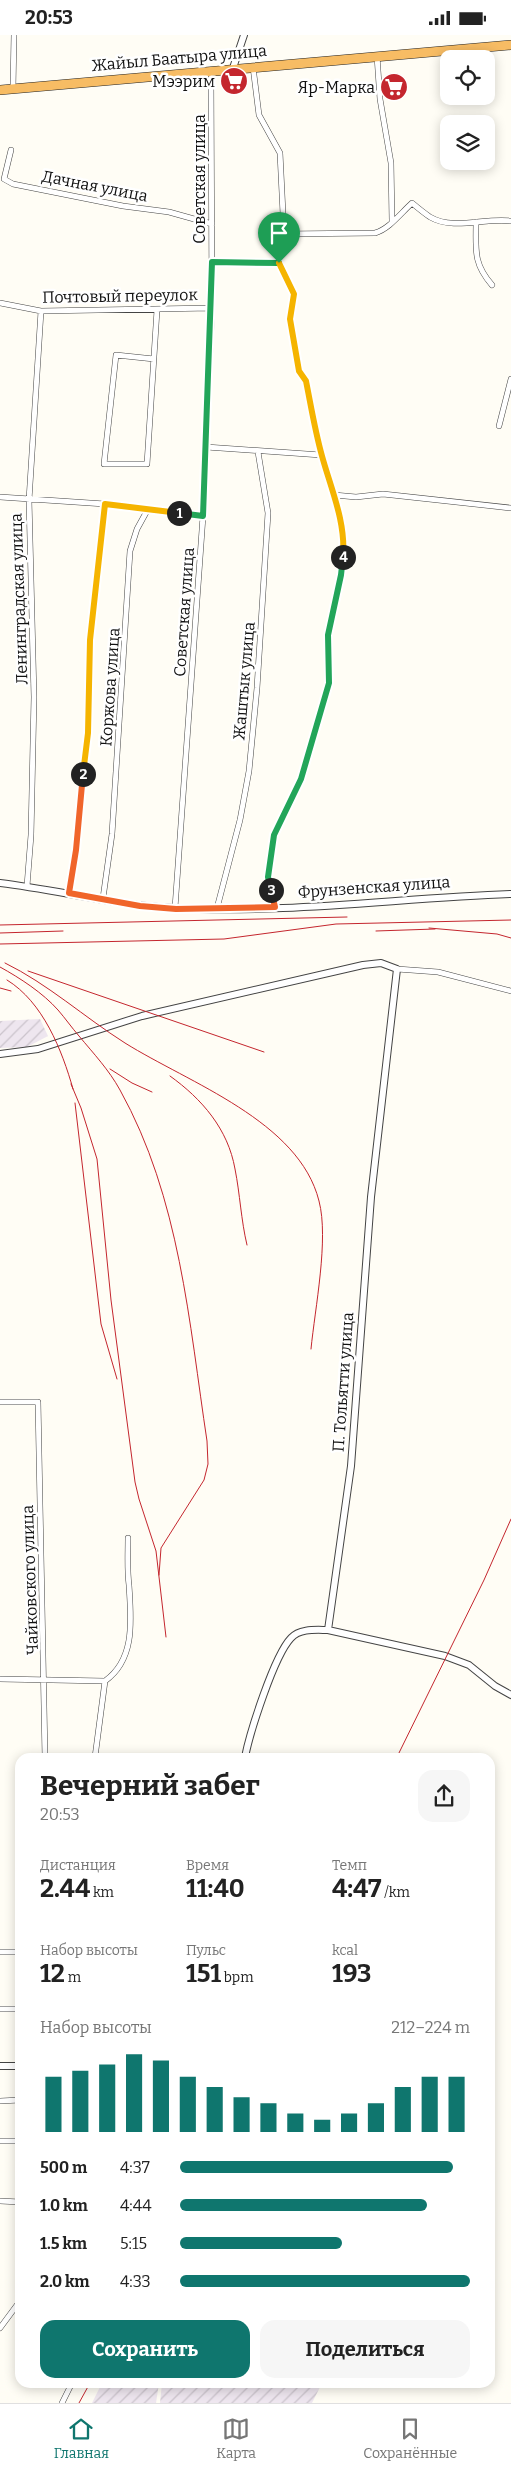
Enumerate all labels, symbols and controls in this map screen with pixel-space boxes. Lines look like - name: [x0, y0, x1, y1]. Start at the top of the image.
- text: 20:53: [25, 6, 73, 29]
- street label: Жайыл Баатыра улица: [90, 41, 268, 75]
- map controls: [440, 50, 495, 170]
- button: locate: [440, 50, 495, 105]
- supermarket icon: Мээрим: [219, 66, 249, 96]
- place label: Мээрим: [152, 72, 215, 91]
- supermarket icon: Яр-Марка: [379, 72, 409, 102]
- place label: Яр-Марка: [298, 78, 375, 97]
- street label: Советская улица: [190, 114, 209, 244]
- button: layers: [440, 115, 495, 170]
- street label: Дачная улица: [41, 166, 150, 206]
- pin: [258, 212, 300, 263]
- icon: arrive: [265, 219, 293, 247]
- street label: Почтовый переулок: [42, 285, 199, 307]
- pin: 1: [166, 501, 192, 525]
- text: 1: [176, 505, 183, 522]
- street label: Ленинградская улица: [7, 513, 31, 685]
- pin: 4: [330, 545, 356, 569]
- street label: Советская улица: [170, 546, 198, 677]
- text: 4: [339, 549, 348, 566]
- street label: Жаштык улица: [229, 621, 259, 741]
- street label: Коржова улица: [96, 627, 124, 747]
- pin: 2: [70, 761, 96, 787]
- text: 2: [80, 766, 87, 783]
- street label: Фрунзенская улица: [297, 872, 451, 902]
- pin: 3: [258, 877, 284, 903]
- text: 3: [267, 882, 276, 899]
- street label: П. Тольятти улица: [329, 1311, 357, 1452]
- street label: Чайковского улица: [18, 1504, 42, 1655]
- text: Вечерний забег: [40, 1769, 260, 1802]
- button: share: [418, 1770, 470, 1822]
- text: 20:53: [40, 1805, 80, 1824]
- text: Дистанция: [40, 1857, 116, 1874]
- text: Время: [186, 1857, 229, 1874]
- text: Темп: [332, 1857, 367, 1874]
- text: 2.44: [40, 1874, 90, 1904]
- text: 11:40: [186, 1874, 245, 1904]
- text: 4:47: [332, 1874, 381, 1904]
- text: km: [90, 1884, 114, 1901]
- text: /km: [381, 1884, 410, 1901]
- text: Набор высоты: [40, 1942, 138, 1959]
- text: Пульс: [186, 1942, 226, 1959]
- text: kcal: [332, 1942, 358, 1959]
- text: 12: [40, 1959, 65, 1989]
- text: 151: [186, 1959, 221, 1989]
- text: 193: [332, 1959, 371, 1989]
- text: m: [65, 1969, 81, 1986]
- text: bpm: [221, 1969, 254, 1986]
- text: Набор высоты: [40, 2018, 152, 2037]
- text: 212–224 m: [391, 2018, 470, 2037]
- text: 500 m: [40, 2158, 87, 2177]
- text: 4:37: [120, 2158, 150, 2177]
- text: 1.0 km: [40, 2196, 88, 2215]
- text: 4:44: [120, 2196, 152, 2215]
- text: 1.5 km: [40, 2234, 87, 2253]
- text: 5:15: [120, 2234, 147, 2253]
- text: 2.0 km: [40, 2272, 90, 2291]
- text: 4:33: [120, 2272, 151, 2291]
- button: Сохранить: [40, 2320, 250, 2378]
- button: Поделиться: [260, 2320, 470, 2378]
- tab: Главная: [54, 2415, 109, 2462]
- tab: Карта: [216, 2415, 256, 2462]
- tab: Сохранённые: [363, 2415, 457, 2462]

